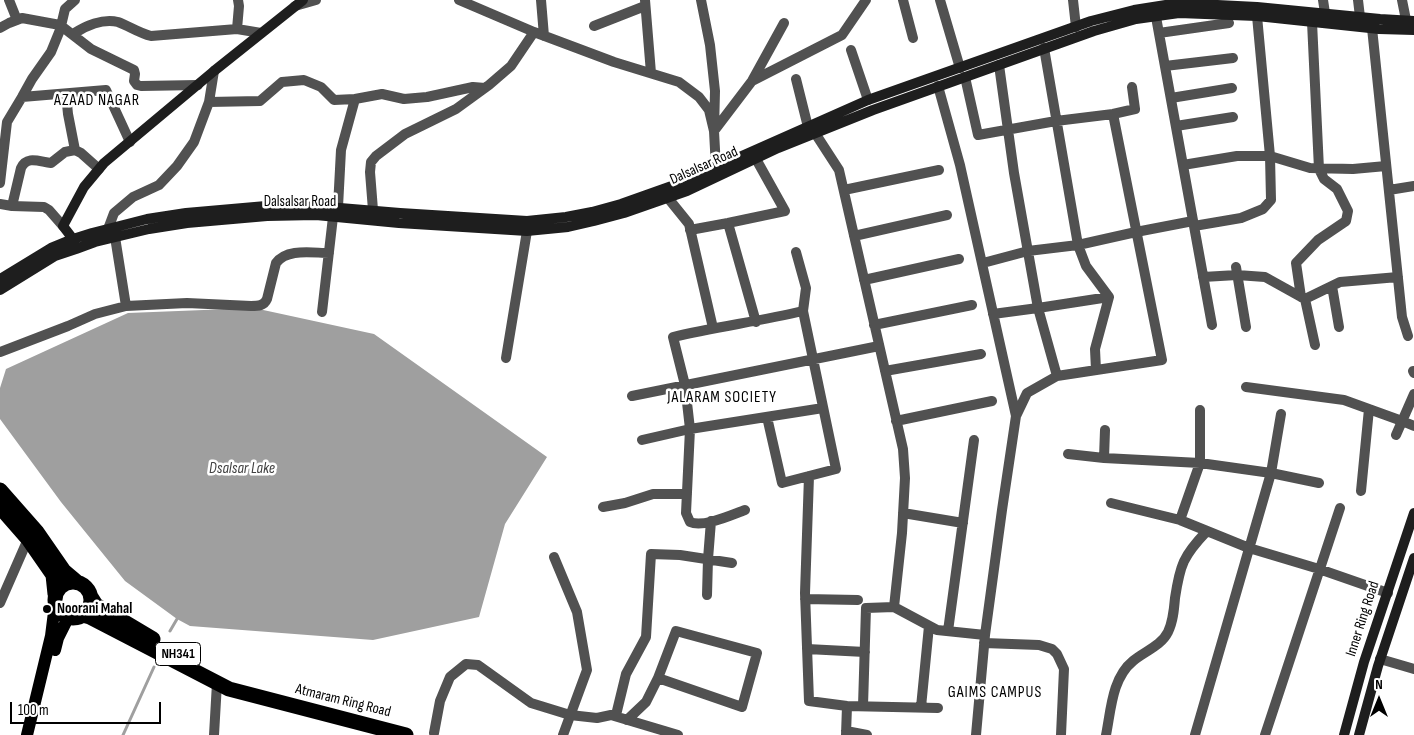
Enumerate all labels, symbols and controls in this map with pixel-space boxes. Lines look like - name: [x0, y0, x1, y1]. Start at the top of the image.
- district label: AZAAD NAGAR: [53, 91, 141, 111]
- street label: Dalsalsar Road: [667, 143, 741, 189]
- street label: Dalsalsar Road: [264, 193, 336, 211]
- district label: JALARAM SOCIETY: [665, 388, 779, 408]
- water label: Dsalsar Lake: [209, 459, 275, 479]
- street label: Inner Ring Road: [1342, 579, 1384, 659]
- place label: Noorani Mahal: [57, 600, 132, 618]
- marker: Noorani Mahal: [41, 603, 53, 615]
- road number: NH341: [156, 642, 200, 666]
- north arrow: [1354, 675, 1404, 725]
- text: N: [1375, 676, 1383, 693]
- street label: Atmaram Ring Road: [293, 680, 393, 722]
- district label: GAIMS CAMPUS: [946, 683, 1044, 703]
- scale bar: [12, 692, 164, 724]
- text: 100 m: [18, 701, 49, 720]

